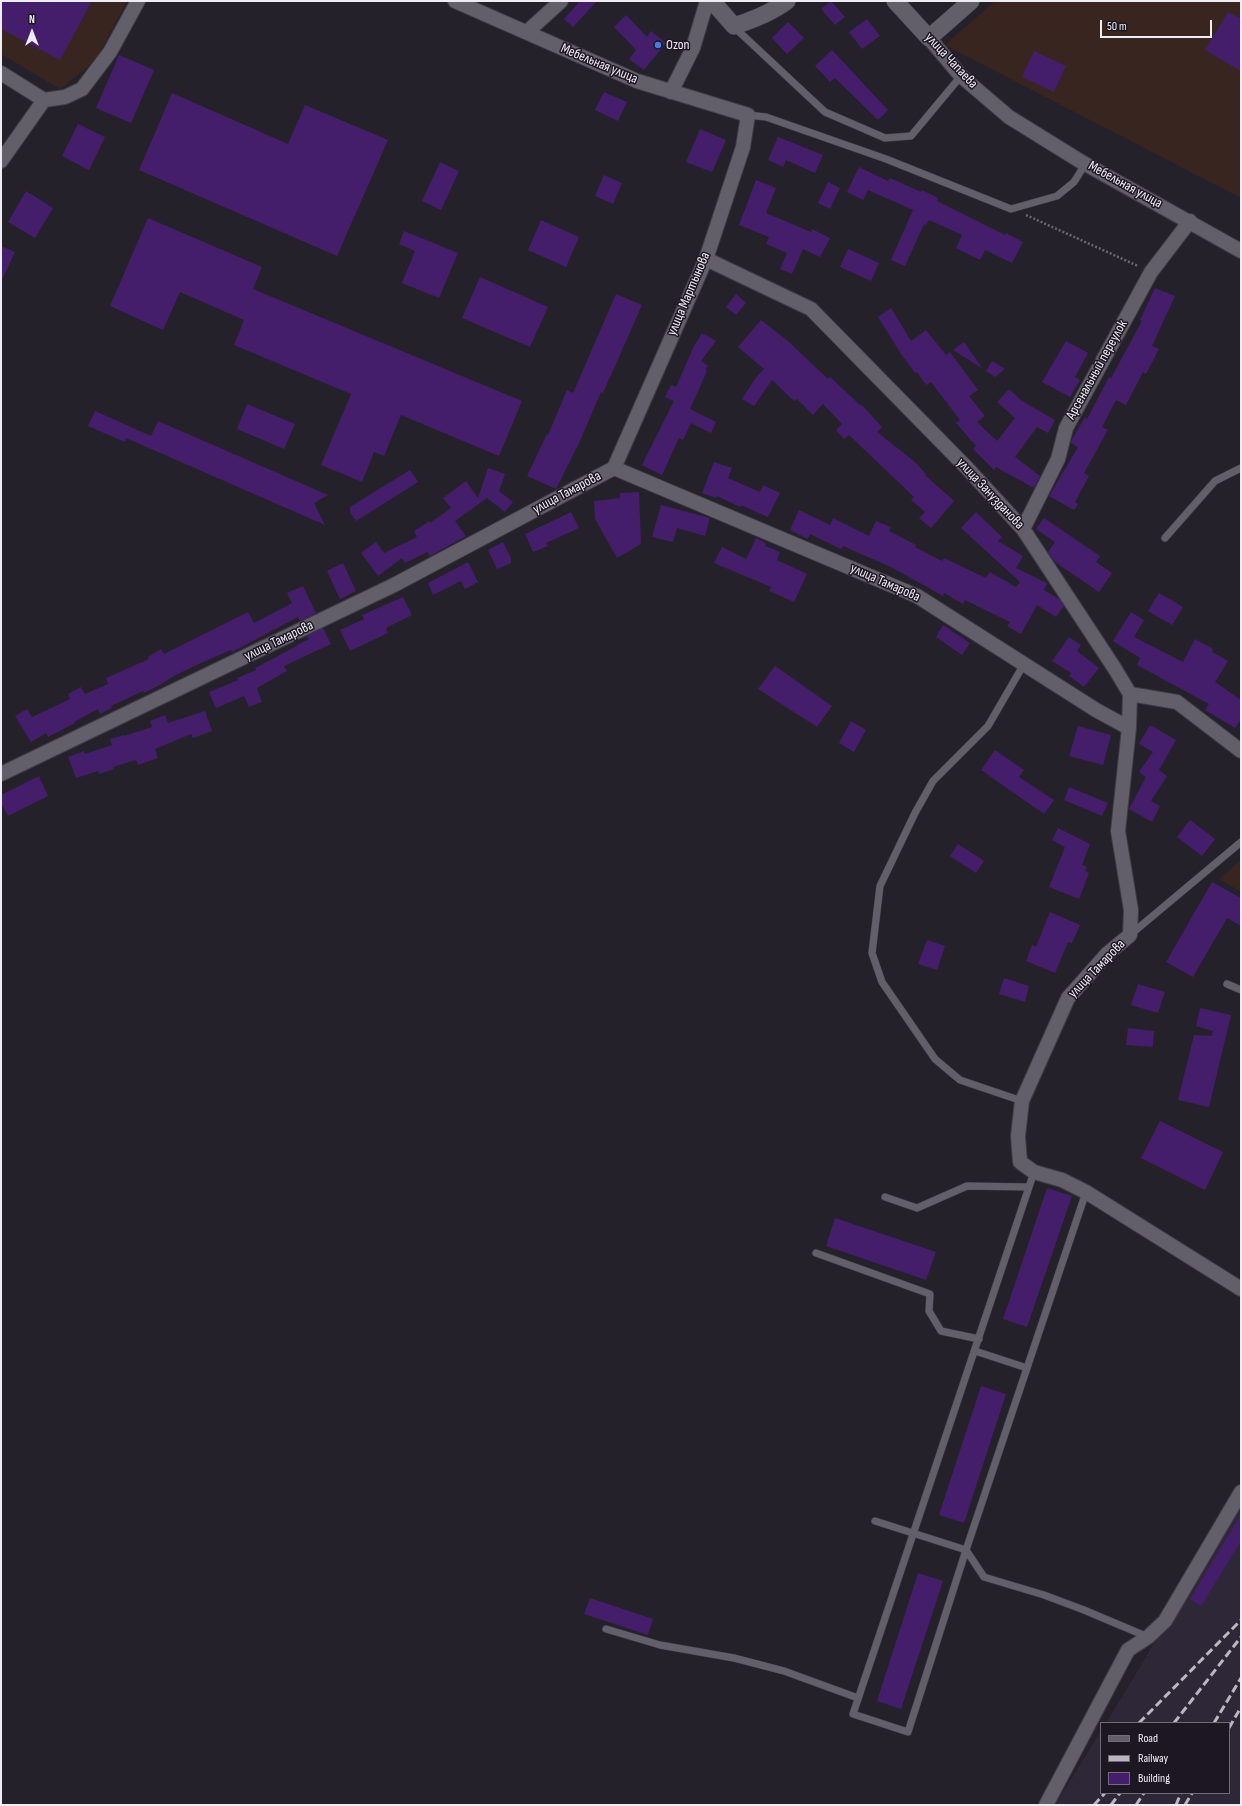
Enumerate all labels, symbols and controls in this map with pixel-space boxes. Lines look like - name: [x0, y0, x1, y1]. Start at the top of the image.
- north arrow: [12, 12, 52, 52]
- scale bar: [1102, 12, 1214, 38]
- text: N: [29, 13, 35, 26]
- text: 50 m: [1107, 19, 1127, 34]
- street label: улица Чапаева: [921, 30, 981, 92]
- place label: Ozon: [666, 37, 690, 53]
- street label: Мебельная улица: [558, 40, 640, 88]
- marker: Ozon: [653, 40, 663, 50]
- street label: Мебельная улица: [1085, 158, 1165, 212]
- street label: улица Мартынова: [664, 250, 714, 338]
- street label: Арсенальный переулок: [1063, 317, 1131, 423]
- street label: улица Занузданова: [953, 455, 1027, 533]
- street label: улица Тамарова: [530, 468, 604, 518]
- street label: улица Тамарова: [847, 560, 923, 606]
- street label: улица Тамарова: [242, 617, 316, 665]
- street label: улица Тамарова: [1065, 936, 1129, 1002]
- legend: [1100, 1722, 1230, 1794]
- text: Road: [1138, 1731, 1158, 1746]
- text: Railway: [1138, 1751, 1168, 1766]
- text: Building: [1138, 1771, 1170, 1786]

